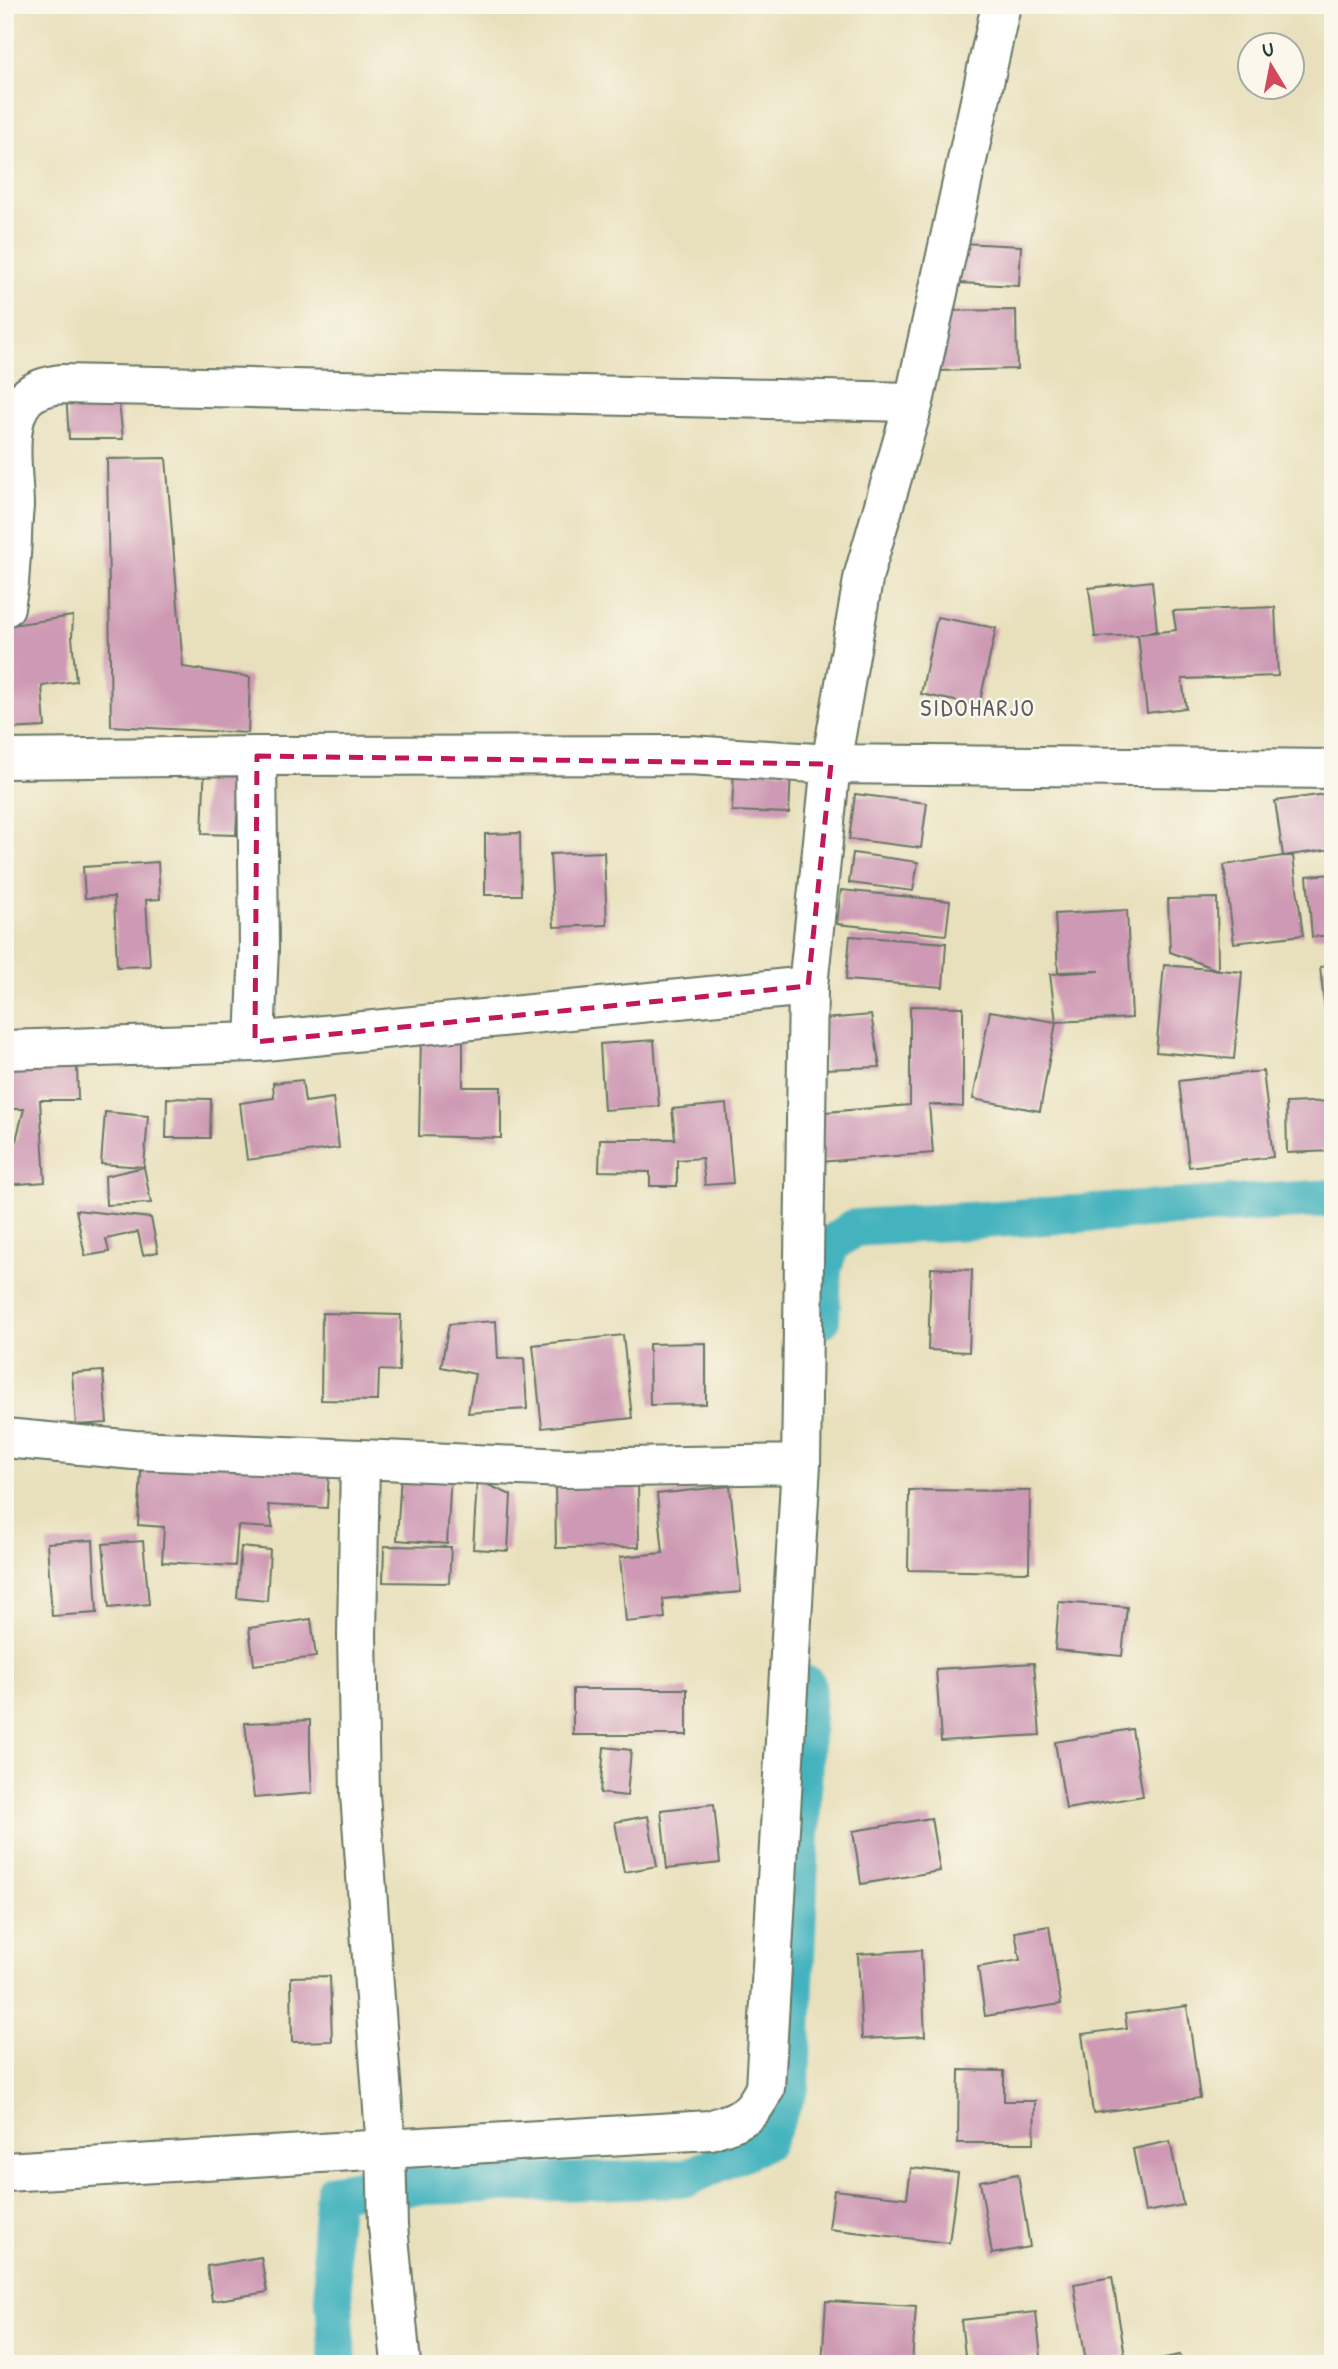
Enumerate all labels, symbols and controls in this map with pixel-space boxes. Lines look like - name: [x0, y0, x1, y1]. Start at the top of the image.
- north arrow: [1236, 32, 1306, 102]
- text: U: [1261, 35, 1276, 63]
- district label: SIDOHARJO: [920, 691, 1036, 723]

